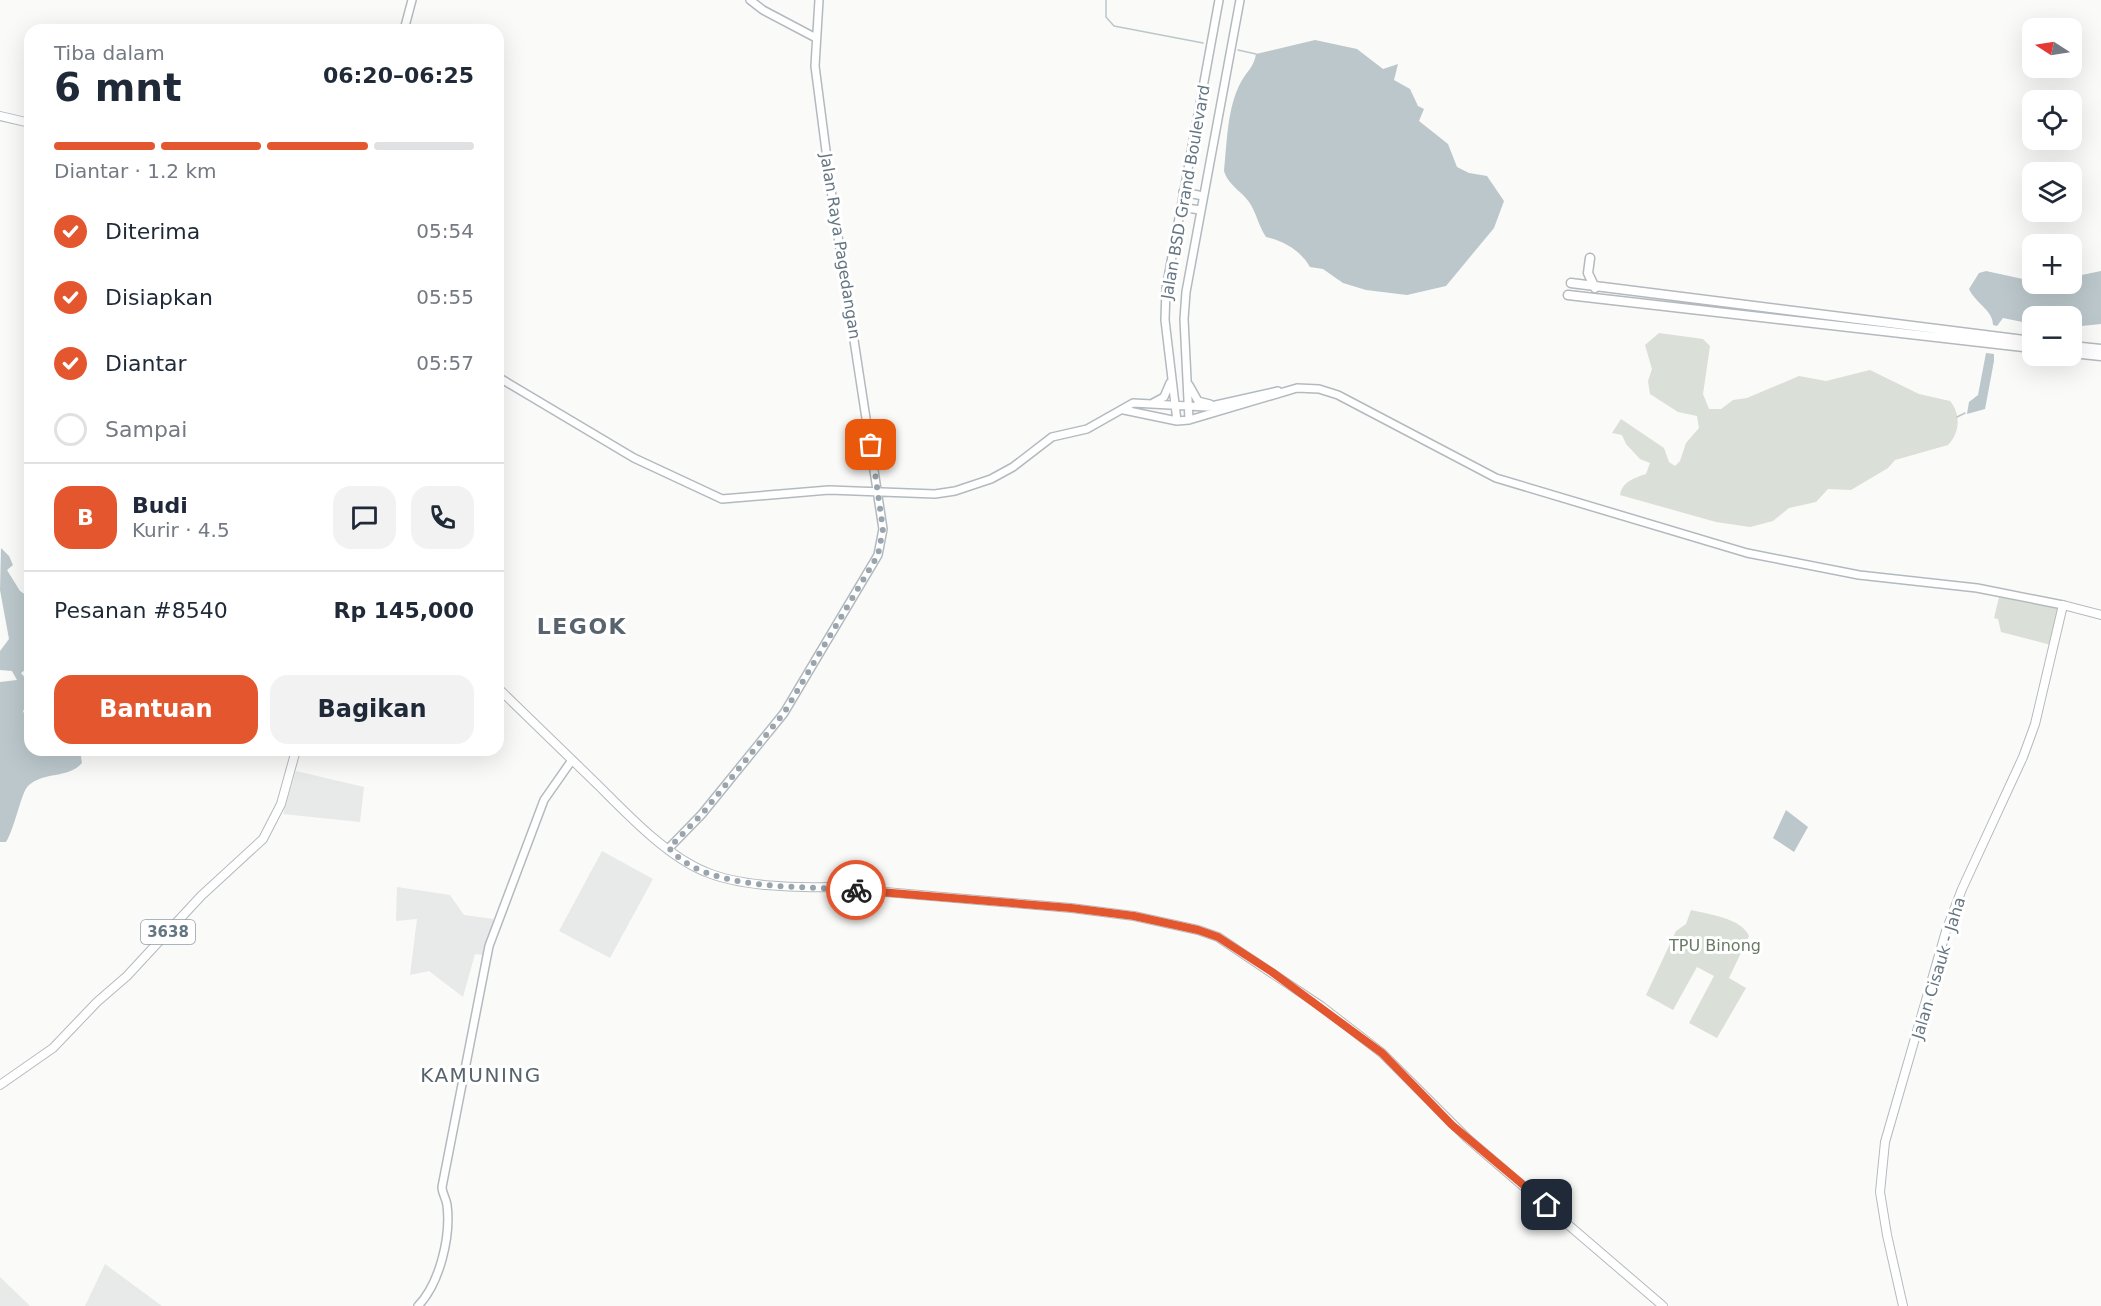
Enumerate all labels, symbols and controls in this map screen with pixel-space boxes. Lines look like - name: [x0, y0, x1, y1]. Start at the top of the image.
- north arrow: [2022, 18, 2082, 78]
- map controls: [2022, 18, 2082, 366]
- text: Tiba dalam: [54, 41, 165, 65]
- text: 06:20–06:25: [323, 63, 474, 88]
- text: 6 mnt: [54, 65, 182, 110]
- street label: Jalan BSD Grand Boulevard: [1157, 83, 1214, 302]
- button: locate: [2022, 90, 2082, 150]
- street label: Jalan Raya Pagedangan: [816, 151, 865, 340]
- text: Diantar · 1.2 km: [54, 159, 217, 183]
- button: layers: [2022, 162, 2082, 222]
- icon: check: [54, 215, 87, 248]
- text: Diterima: [105, 219, 200, 244]
- text: 05:54: [416, 219, 474, 243]
- button: +: [2022, 234, 2082, 294]
- icon: check: [54, 281, 87, 314]
- text: Disiapkan: [105, 285, 213, 310]
- text: 05:55: [416, 285, 474, 309]
- button: −: [2022, 306, 2082, 366]
- icon: check: [54, 347, 87, 380]
- text: Diantar: [105, 351, 187, 376]
- text: 05:57: [416, 351, 474, 375]
- text: Sampai: [105, 417, 187, 442]
- pin: [845, 419, 896, 470]
- icon: bag: [854, 428, 887, 461]
- button: chat: [333, 486, 396, 549]
- button: phone: [411, 486, 474, 549]
- text: Budi: [132, 493, 188, 518]
- text: B: [77, 505, 94, 530]
- text: Kurir · 4.5: [132, 518, 230, 542]
- text: Pesanan #8540: [54, 598, 228, 623]
- text: Rp 145,000: [333, 598, 474, 623]
- district label: LEGOK: [537, 614, 627, 639]
- button: Bantuan: [54, 675, 258, 744]
- button: Bagikan: [270, 675, 474, 744]
- courier: [826, 860, 886, 920]
- icon: bike: [840, 874, 873, 907]
- street label: Jalan Cisauk - Jaha: [1908, 895, 1969, 1042]
- road number: 3638: [141, 920, 195, 944]
- park label: TPU Binong: [1668, 936, 1761, 955]
- district label: KAMUNING: [420, 1063, 542, 1087]
- pin: [1521, 1179, 1572, 1230]
- icon: home: [1530, 1188, 1563, 1221]

